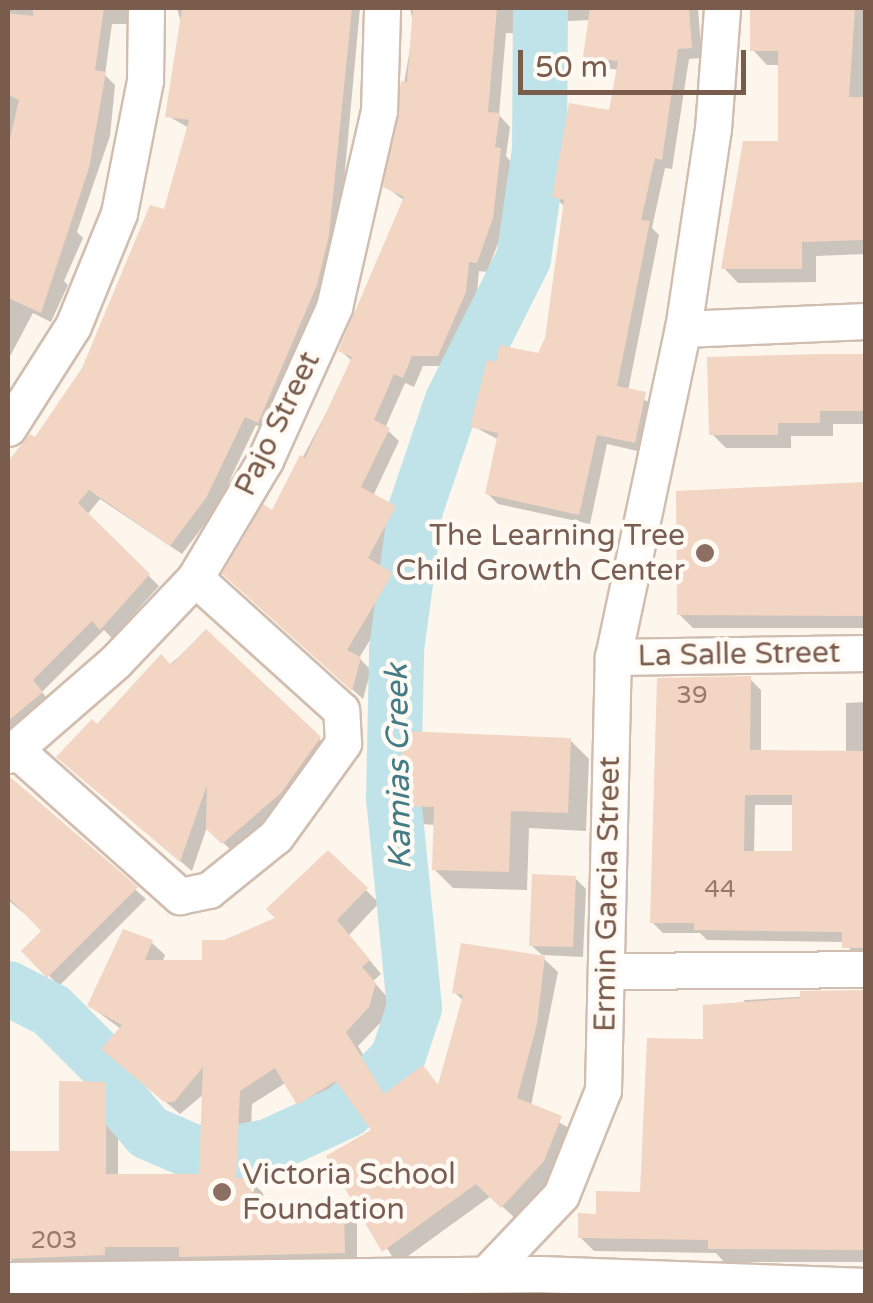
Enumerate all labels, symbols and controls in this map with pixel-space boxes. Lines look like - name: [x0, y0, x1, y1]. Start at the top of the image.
- scale bar: [523, 30, 750, 92]
- text: 50 m: [535, 49, 608, 86]
- street label: Pajo Street: [228, 346, 328, 502]
- place label: The Learning Tree Child Growth Center: [396, 518, 685, 588]
- marker: The Learning Tree Child Growth Center: [694, 542, 716, 564]
- street label: La Salle Street: [637, 635, 841, 675]
- water label: Kamias Creek: [378, 664, 420, 870]
- house number: 39: [676, 680, 708, 710]
- street label: Ermin Garcia Street: [588, 756, 628, 1032]
- house number: 44: [704, 874, 736, 904]
- place label: Victoria School Foundation: [242, 1157, 456, 1228]
- marker: Victoria School Foundation: [211, 1181, 233, 1203]
- house number: 203: [30, 1225, 78, 1255]

